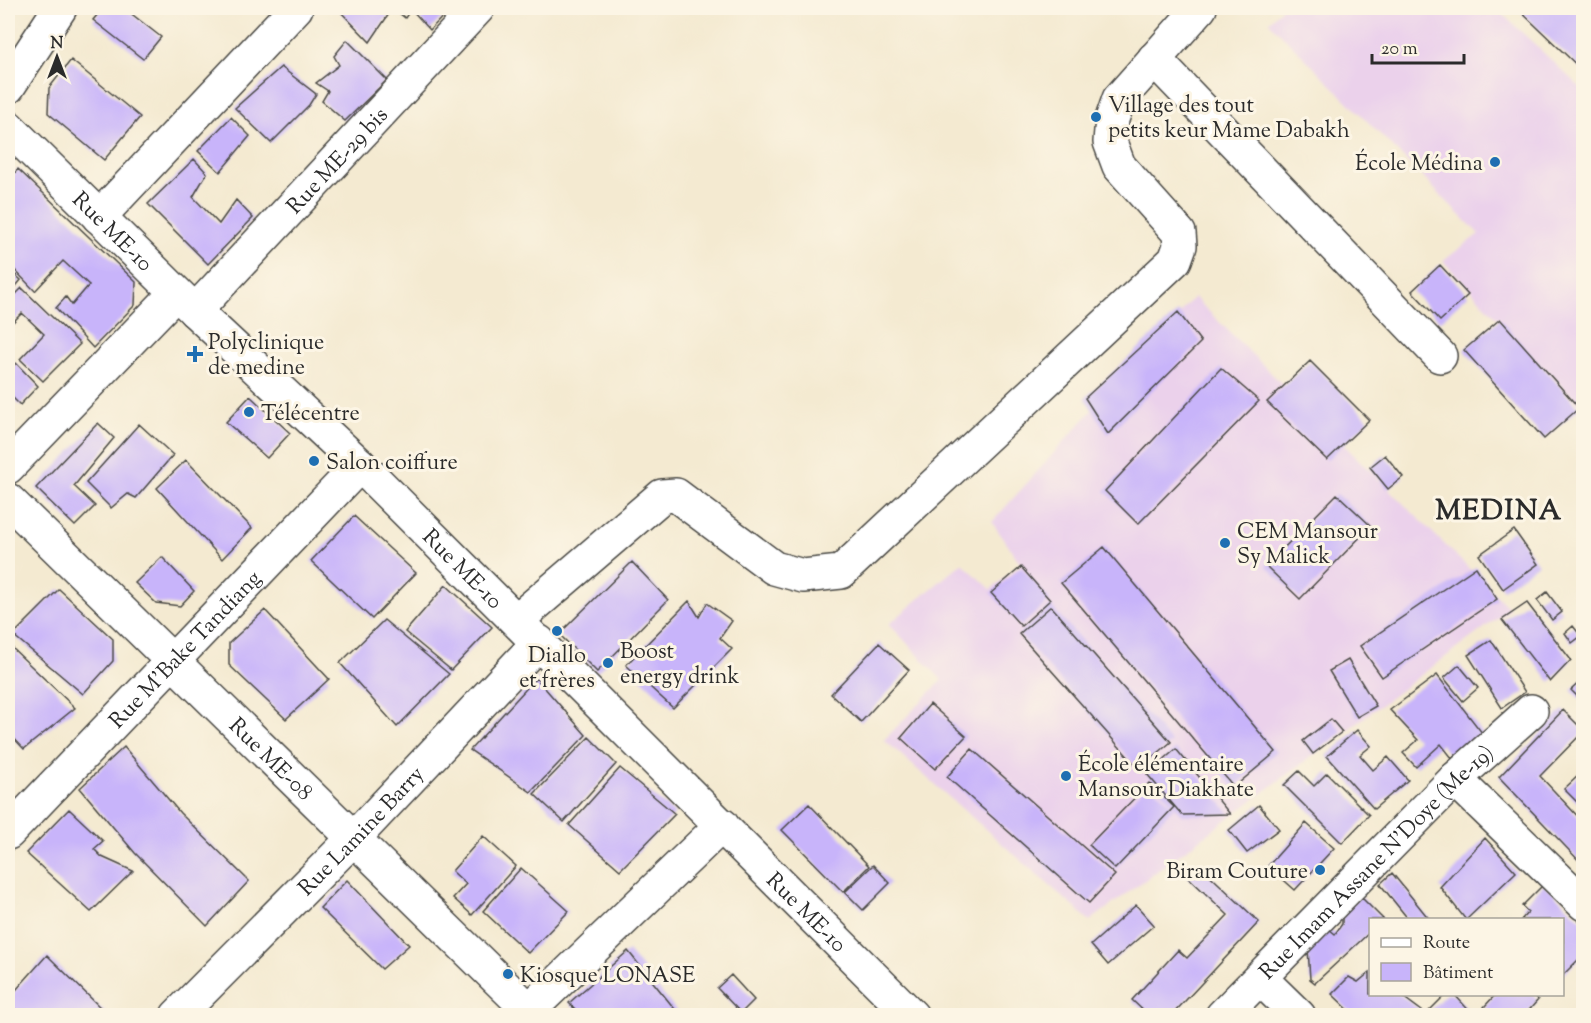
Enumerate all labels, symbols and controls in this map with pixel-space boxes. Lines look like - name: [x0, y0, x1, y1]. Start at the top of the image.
- north arrow: [27, 27, 87, 87]
- scale bar: [1372, 27, 1464, 65]
- text: N: [51, 33, 64, 56]
- text: 20 m: [1381, 37, 1418, 63]
- place label: Village des tout petits keur Mame Dabakh: [1108, 91, 1350, 148]
- street label: Rue ME-29 bis: [280, 101, 397, 222]
- marker: Village des tout petits keur Mame Dabakh: [1089, 110, 1103, 124]
- place label: École Médina: [1355, 148, 1483, 181]
- marker: École Médina: [1488, 155, 1502, 169]
- street label: Rue ME-10: [64, 186, 159, 280]
- place label: Polyclinique de medine: [208, 328, 324, 385]
- marker: Polyclinique de medine: [186, 345, 204, 363]
- place label: Télécentre: [261, 399, 360, 431]
- marker: Télécentre: [242, 405, 256, 419]
- place label: Salon coiffure: [326, 448, 458, 480]
- marker: Salon coiffure: [307, 454, 321, 468]
- district label: MEDINA: [1435, 492, 1563, 532]
- place label: CEM Mansour Sy Malick: [1237, 517, 1378, 574]
- street label: Rue ME-10: [414, 523, 509, 618]
- marker: CEM Mansour Sy Malick: [1218, 536, 1232, 550]
- street label: Rue M'Bake Tandiang: [103, 564, 270, 737]
- marker: Diallo et frères: [550, 624, 564, 638]
- place label: Boost energy drink: [620, 637, 740, 694]
- place label: Diallo et frères: [519, 641, 595, 698]
- marker: Boost energy drink: [601, 656, 615, 670]
- street label: Rue ME-08: [220, 712, 319, 809]
- street label: Rue Imam Assane N'Doye (Me-19): [1253, 739, 1502, 988]
- place label: École élémentaire Mansour Diakhate: [1078, 749, 1254, 807]
- street label: Rue Lamine Barry: [292, 760, 433, 904]
- marker: École élémentaire Mansour Diakhate: [1059, 769, 1073, 783]
- place label: Biram Couture: [1166, 857, 1308, 889]
- marker: Biram Couture: [1313, 863, 1327, 877]
- street label: Rue ME-10: [758, 866, 853, 961]
- legend: [1369, 918, 1564, 996]
- text: Route: [1423, 931, 1470, 957]
- place label: Kiosque LONASE: [520, 961, 695, 993]
- text: Bâtiment: [1423, 961, 1493, 987]
- marker: Kiosque LONASE: [501, 967, 515, 981]

